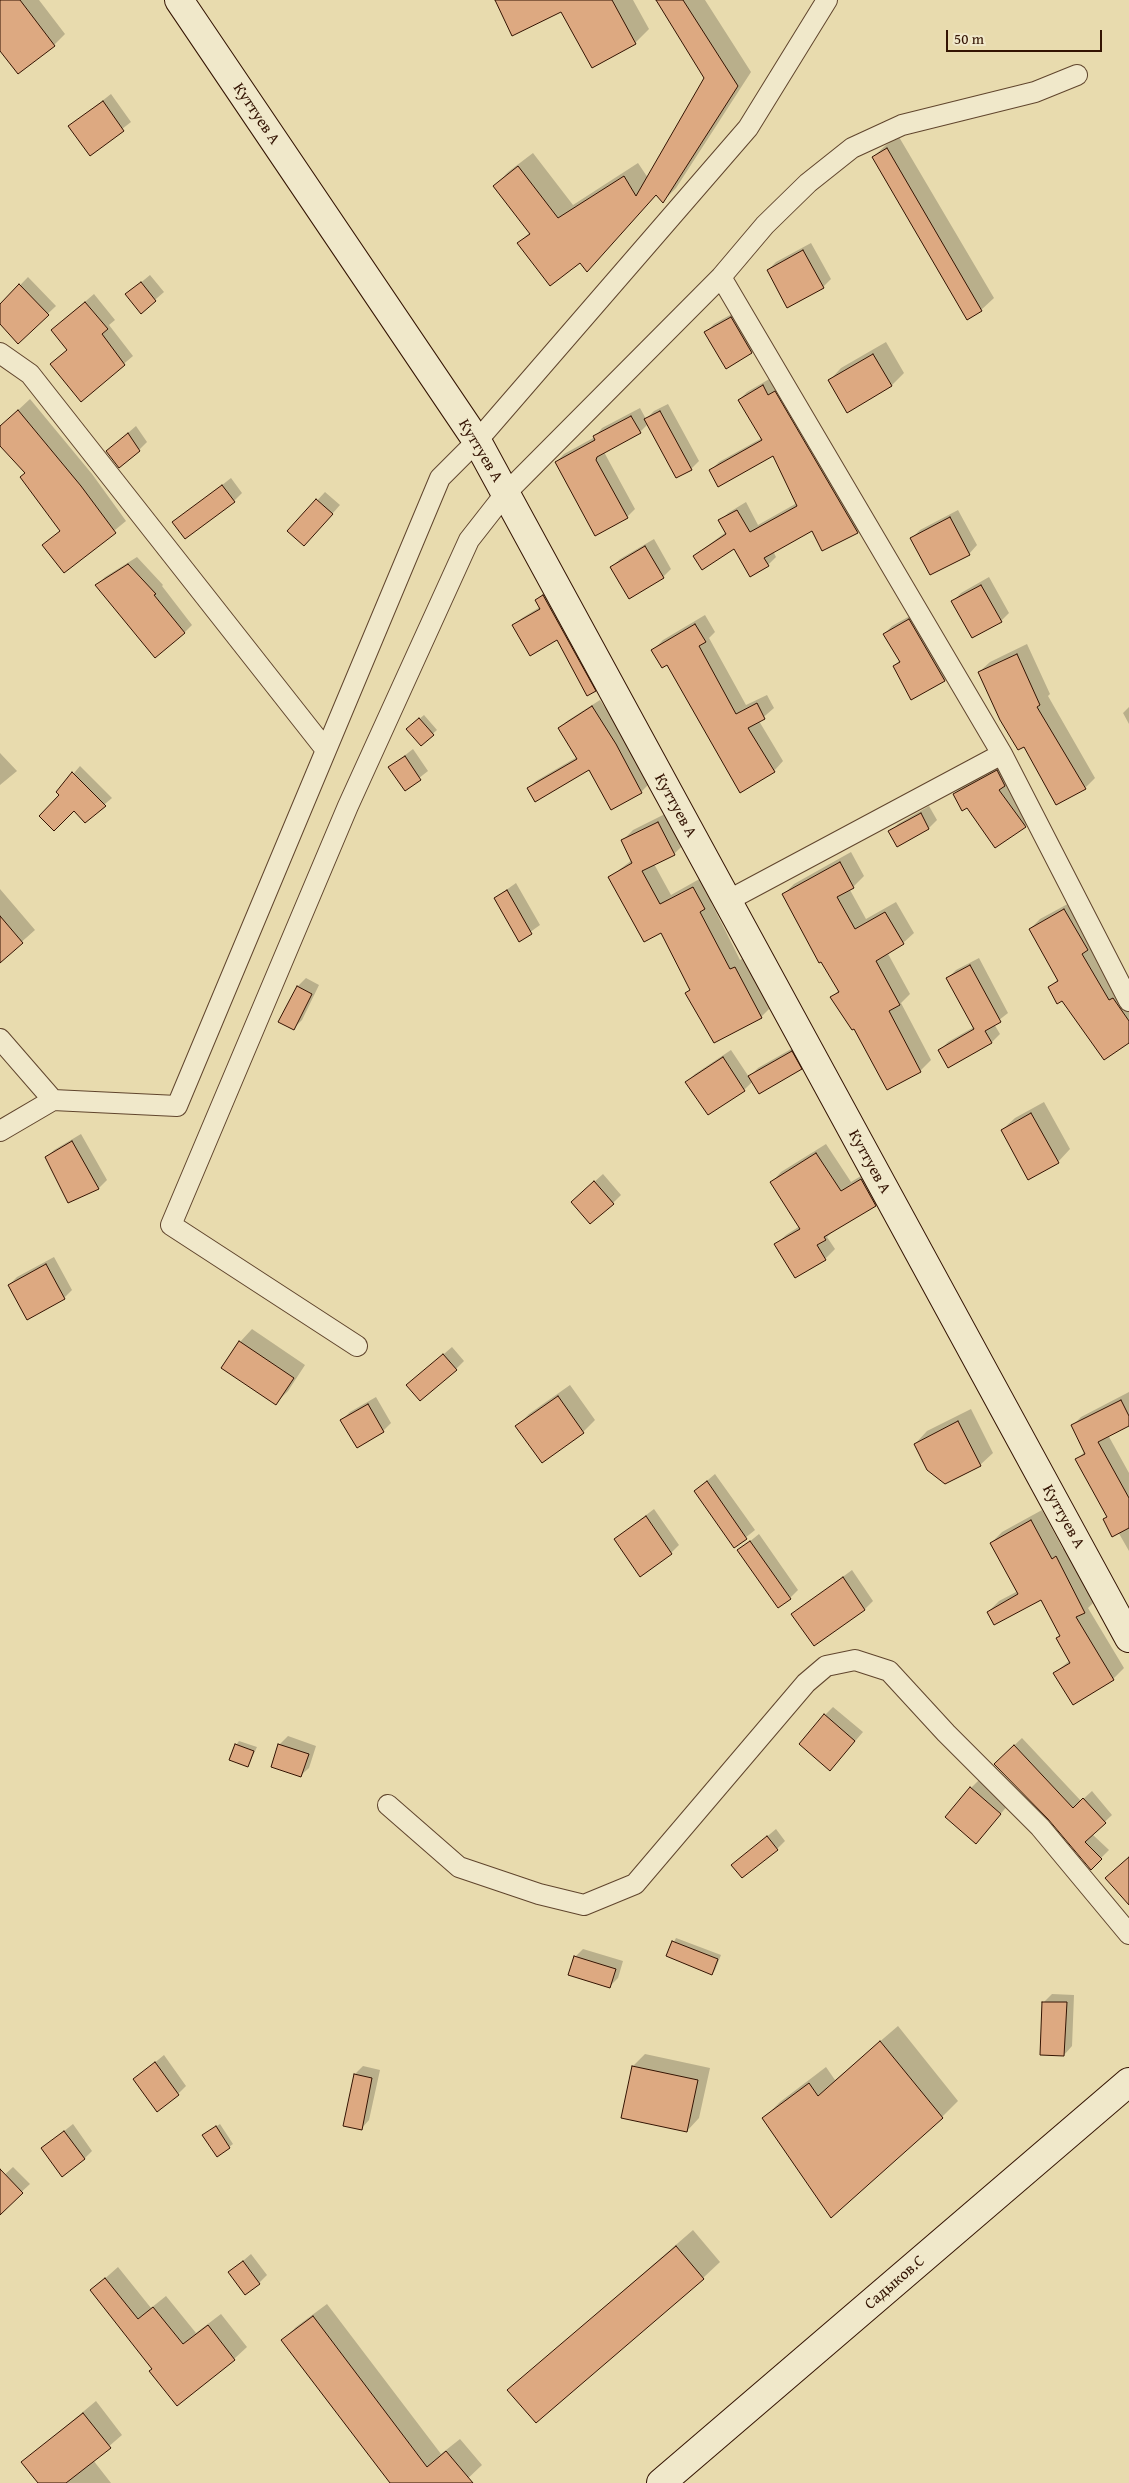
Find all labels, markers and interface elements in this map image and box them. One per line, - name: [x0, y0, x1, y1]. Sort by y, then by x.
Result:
- scale bar: [949, 20, 1105, 52]
- text: 50 m: [954, 28, 984, 49]
- street label: Куттуев А: [228, 80, 284, 148]
- street label: Куттуев А: [454, 416, 506, 486]
- street label: Куттуев А: [650, 771, 700, 841]
- street label: Куттуев А: [844, 1127, 894, 1197]
- street label: Куттуев А: [1038, 1482, 1088, 1552]
- street label: Садыков.С: [861, 2252, 929, 2314]

